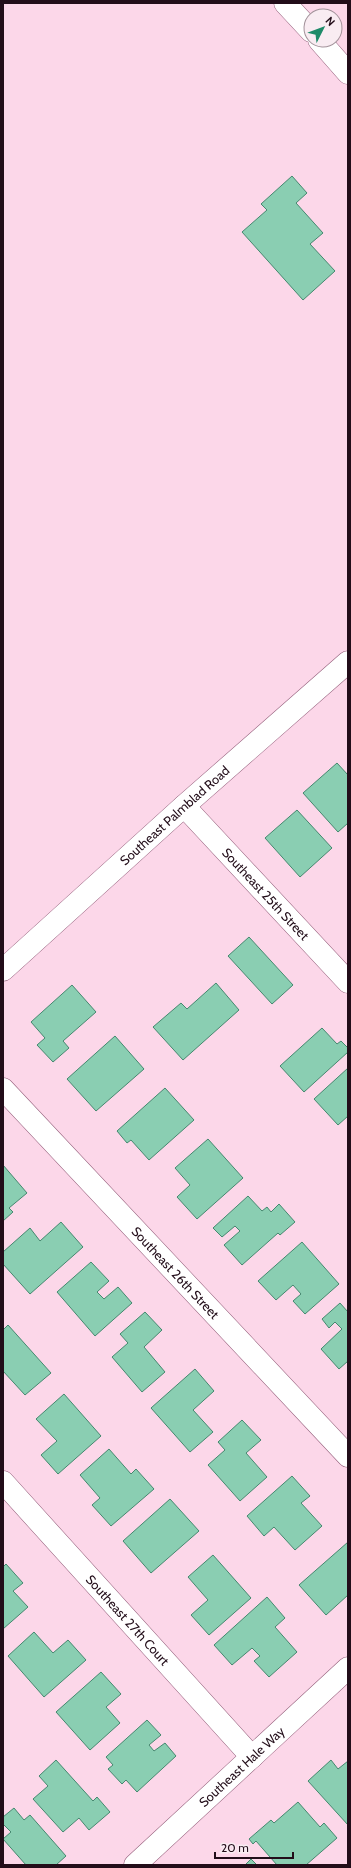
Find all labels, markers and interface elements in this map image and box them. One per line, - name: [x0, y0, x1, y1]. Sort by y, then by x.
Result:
- north arrow: [303, 8, 343, 48]
- text: N: [323, 14, 338, 29]
- street label: Southeast Palmblad Road: [116, 762, 233, 868]
- street label: Southeast 25th Street: [219, 844, 313, 944]
- street label: Southeast 26th Street: [128, 1223, 223, 1322]
- street label: Southeast 27th Court: [83, 1571, 173, 1669]
- street label: Southeast Hale Way: [195, 1723, 288, 1810]
- scale bar: [215, 1834, 293, 1860]
- text: 20 m: [221, 1840, 249, 1855]

